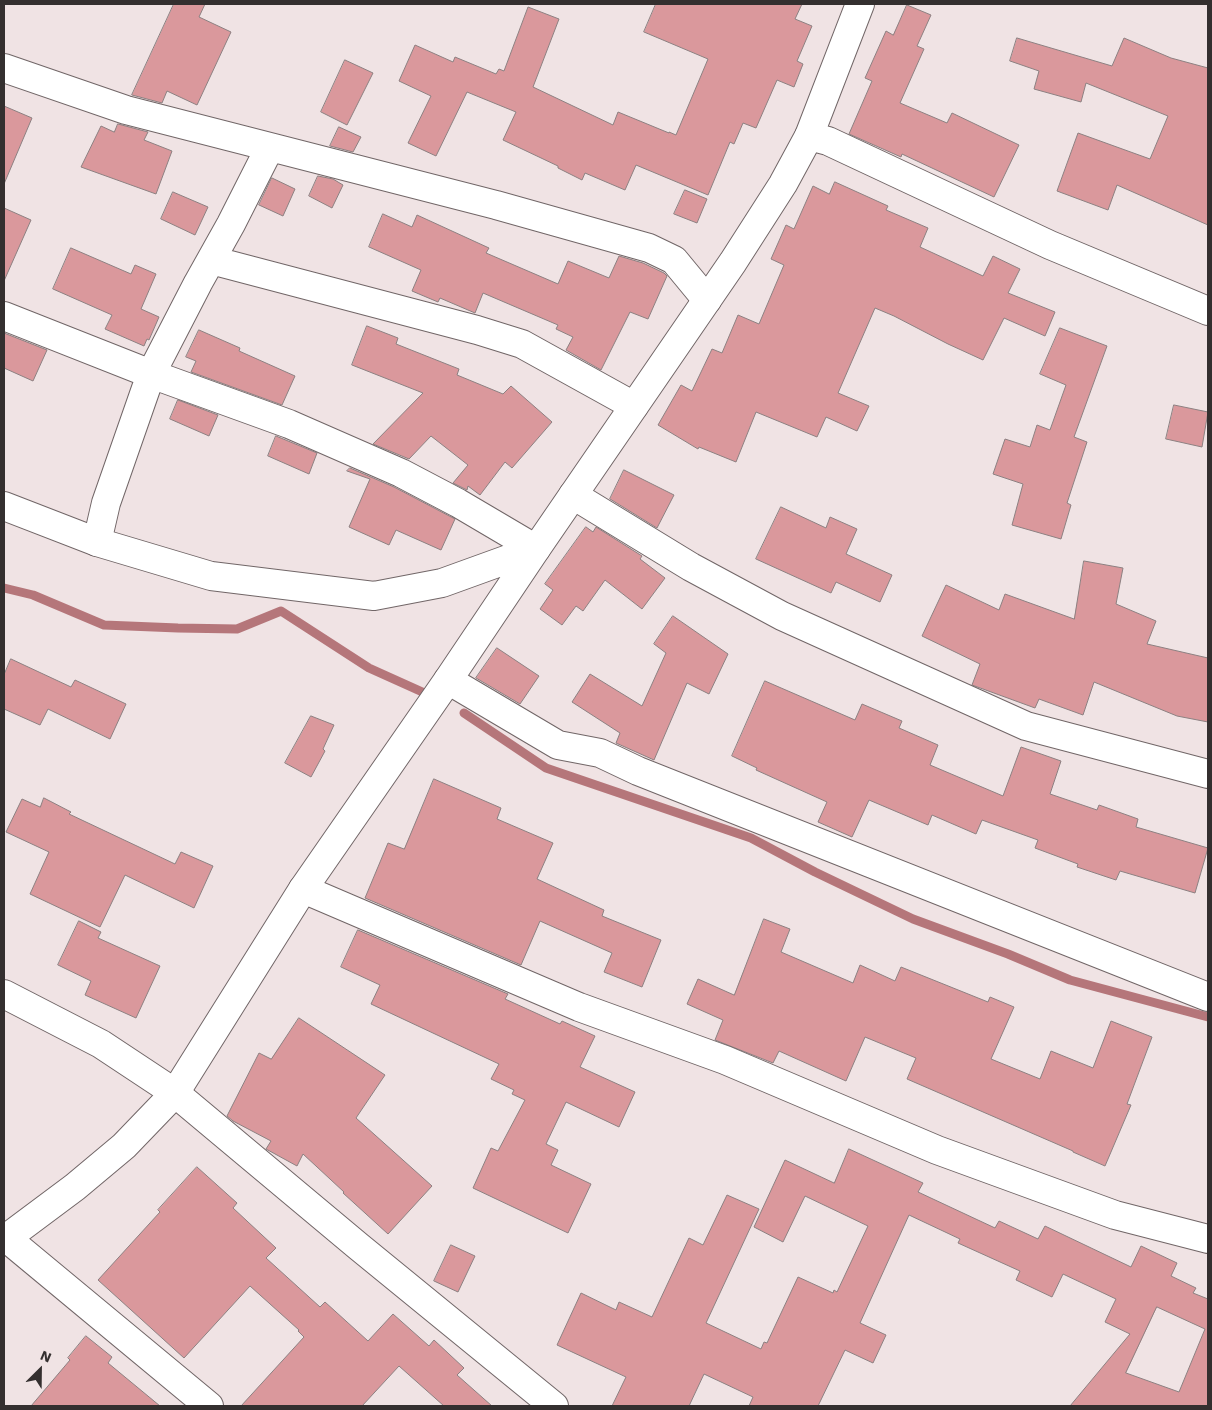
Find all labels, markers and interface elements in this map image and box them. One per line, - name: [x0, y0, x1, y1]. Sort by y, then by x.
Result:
- north arrow: [15, 1345, 65, 1395]
- text: N: [38, 1347, 54, 1366]

